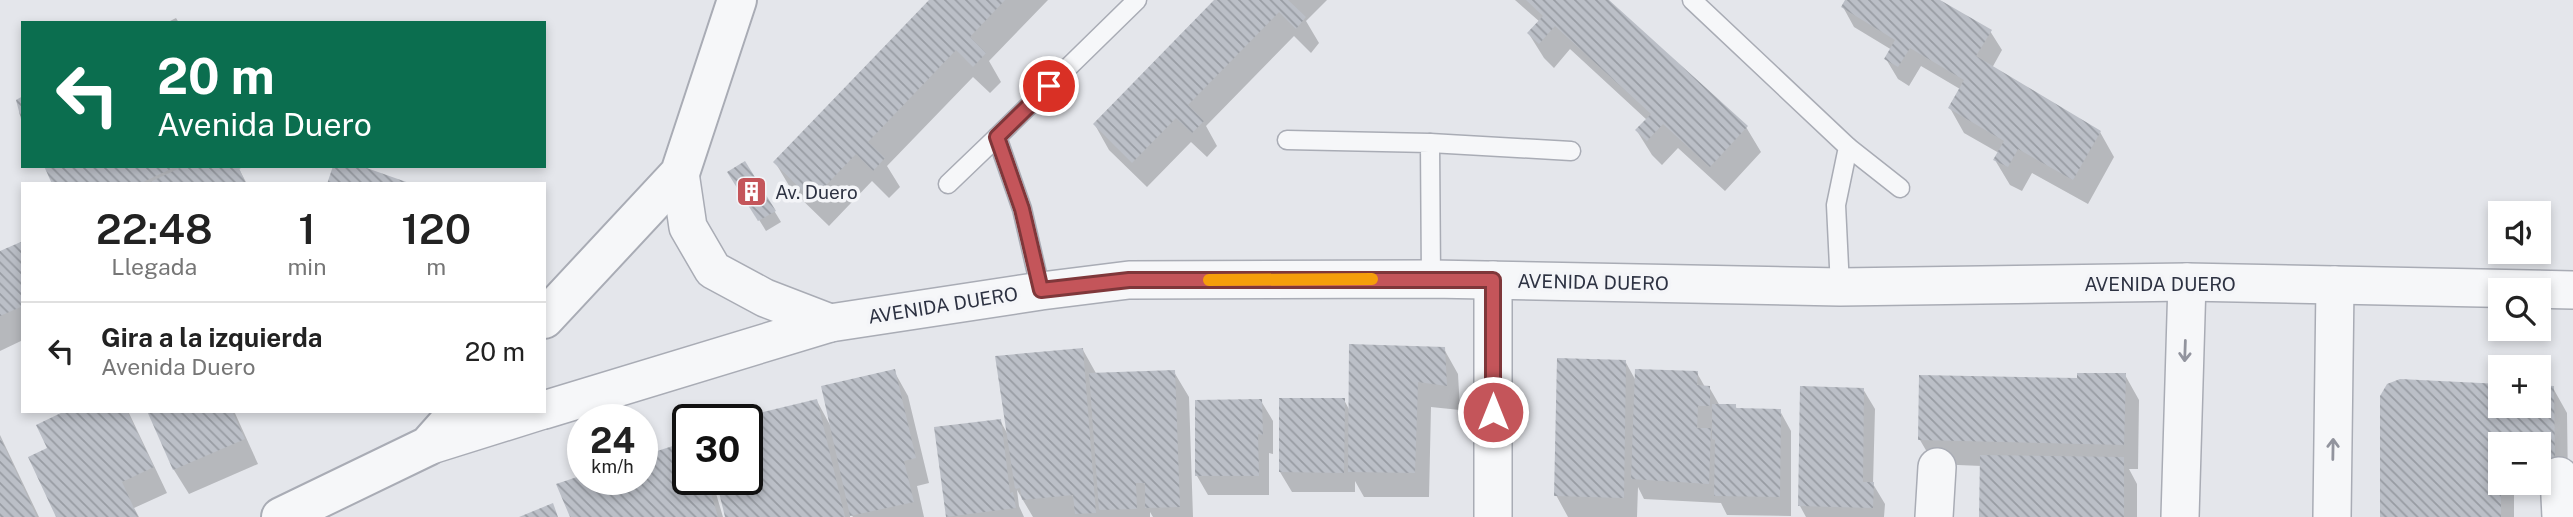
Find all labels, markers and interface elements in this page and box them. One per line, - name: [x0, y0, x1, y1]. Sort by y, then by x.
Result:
- text: 20 m: [157, 47, 275, 105]
- icon: left: [42, 49, 133, 140]
- pin: [1019, 56, 1079, 116]
- icon: arrive: [1030, 67, 1068, 105]
- text: Avenida Duero: [157, 106, 372, 143]
- building icon: Av. Duero: [735, 175, 769, 209]
- place label: Av. Duero: [775, 181, 858, 203]
- map controls: [2488, 201, 2551, 495]
- button: sound: [2488, 201, 2551, 264]
- text: 22:48: [96, 204, 213, 253]
- text: 1: [298, 204, 316, 253]
- text: 120: [401, 204, 471, 253]
- text: Llegada: [111, 253, 197, 280]
- text: min: [287, 253, 326, 280]
- text: m: [426, 253, 446, 280]
- street label: AVENIDA DUERO: [1517, 270, 1669, 294]
- street label: AVENIDA DUERO: [2084, 273, 2236, 295]
- button: search: [2488, 278, 2551, 341]
- street label: AVENIDA DUERO: [866, 282, 1020, 328]
- text: Gira a la izquierda: [101, 322, 323, 353]
- icon: left: [42, 332, 80, 370]
- text: 20 m: [465, 336, 525, 367]
- one-way arrow: [2178, 339, 2191, 362]
- text: Avenida Duero: [101, 353, 255, 380]
- button: +: [2488, 355, 2551, 418]
- position arrow: [1456, 375, 1530, 449]
- speed limit sign: 30: [672, 404, 763, 495]
- text: 24: [590, 420, 635, 461]
- button: −: [2488, 432, 2551, 495]
- one-way arrow: [2326, 438, 2340, 461]
- text: km/h: [591, 456, 634, 477]

